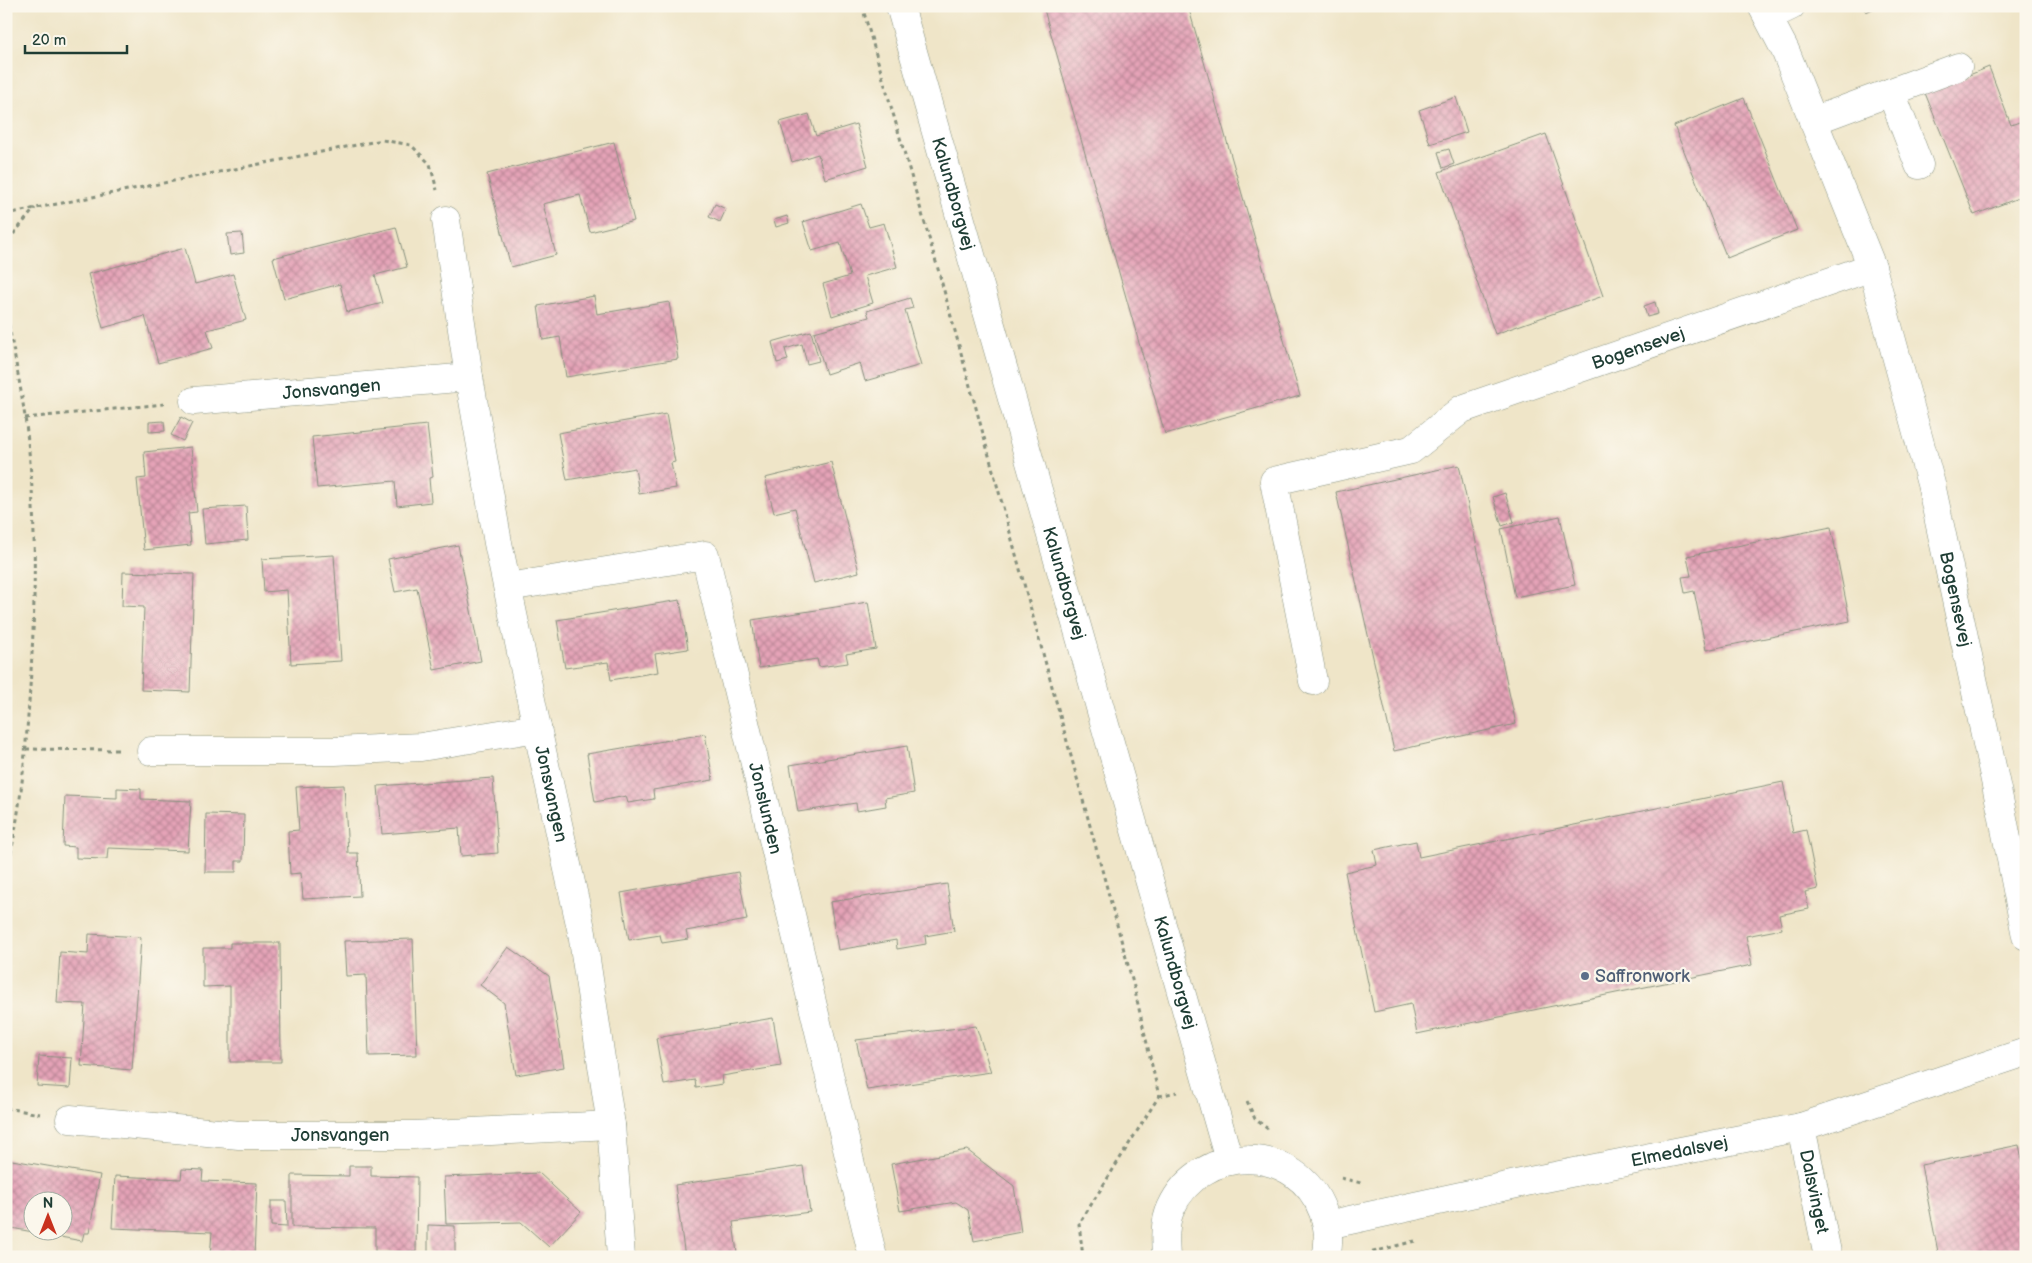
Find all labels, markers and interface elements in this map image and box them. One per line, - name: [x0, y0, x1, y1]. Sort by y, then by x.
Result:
- scale bar: [25, 22, 128, 54]
- text: 20 m: [32, 31, 66, 50]
- street label: Kalundborgvej: [927, 135, 980, 252]
- street label: Bogensevej: [1589, 322, 1687, 374]
- street label: Jonsvangen: [282, 374, 381, 404]
- street label: Kalundborgvej: [1038, 524, 1091, 642]
- street label: Bogensevej: [1935, 550, 1976, 649]
- street label: Jonsvangen: [531, 743, 572, 844]
- street label: Jonslunden: [744, 760, 787, 856]
- street label: Kalundborgvej: [1149, 914, 1202, 1031]
- place label: Saffronwork: [1595, 966, 1690, 987]
- marker: Saffronwork: [1579, 970, 1591, 982]
- street label: Jonsvangen: [291, 1125, 389, 1146]
- street label: Elmedalsvej: [1629, 1131, 1730, 1171]
- street label: Dalsvinget: [1795, 1148, 1834, 1236]
- north arrow: [22, 1190, 72, 1240]
- text: N: [43, 1195, 53, 1212]

